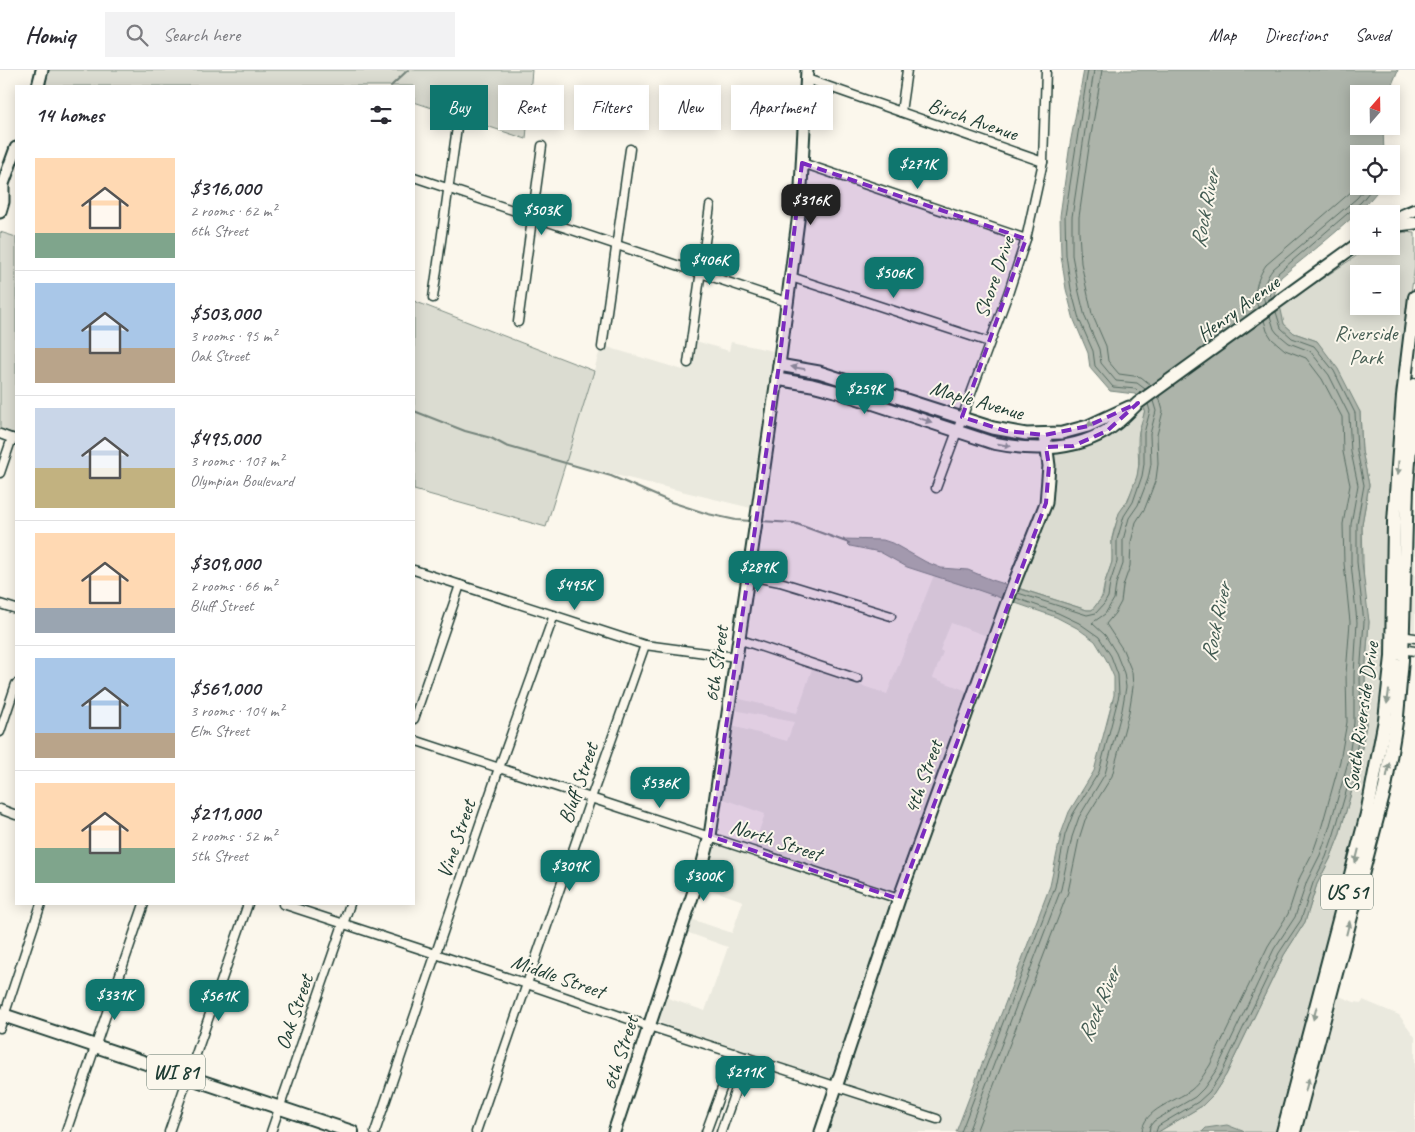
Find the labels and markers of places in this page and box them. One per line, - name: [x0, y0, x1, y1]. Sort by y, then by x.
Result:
- pin: $271K: [883, 148, 953, 190]
- pin: $316K: [776, 184, 846, 226]
- pin: $503K: [507, 194, 577, 236]
- pin: $406K: [675, 244, 745, 286]
- pin: $506K: [859, 256, 929, 299]
- pin: $259K: [830, 372, 900, 415]
- pin: $289K: [723, 550, 793, 593]
- pin: $495K: [540, 568, 610, 611]
- pin: $536K: [625, 766, 695, 809]
- pin: $309K: [535, 850, 605, 892]
- pin: $300K: [669, 860, 739, 902]
- pin: $331K: [80, 978, 150, 1021]
- pin: $561K: [184, 980, 254, 1022]
- pin: $211K: [710, 1056, 780, 1098]

